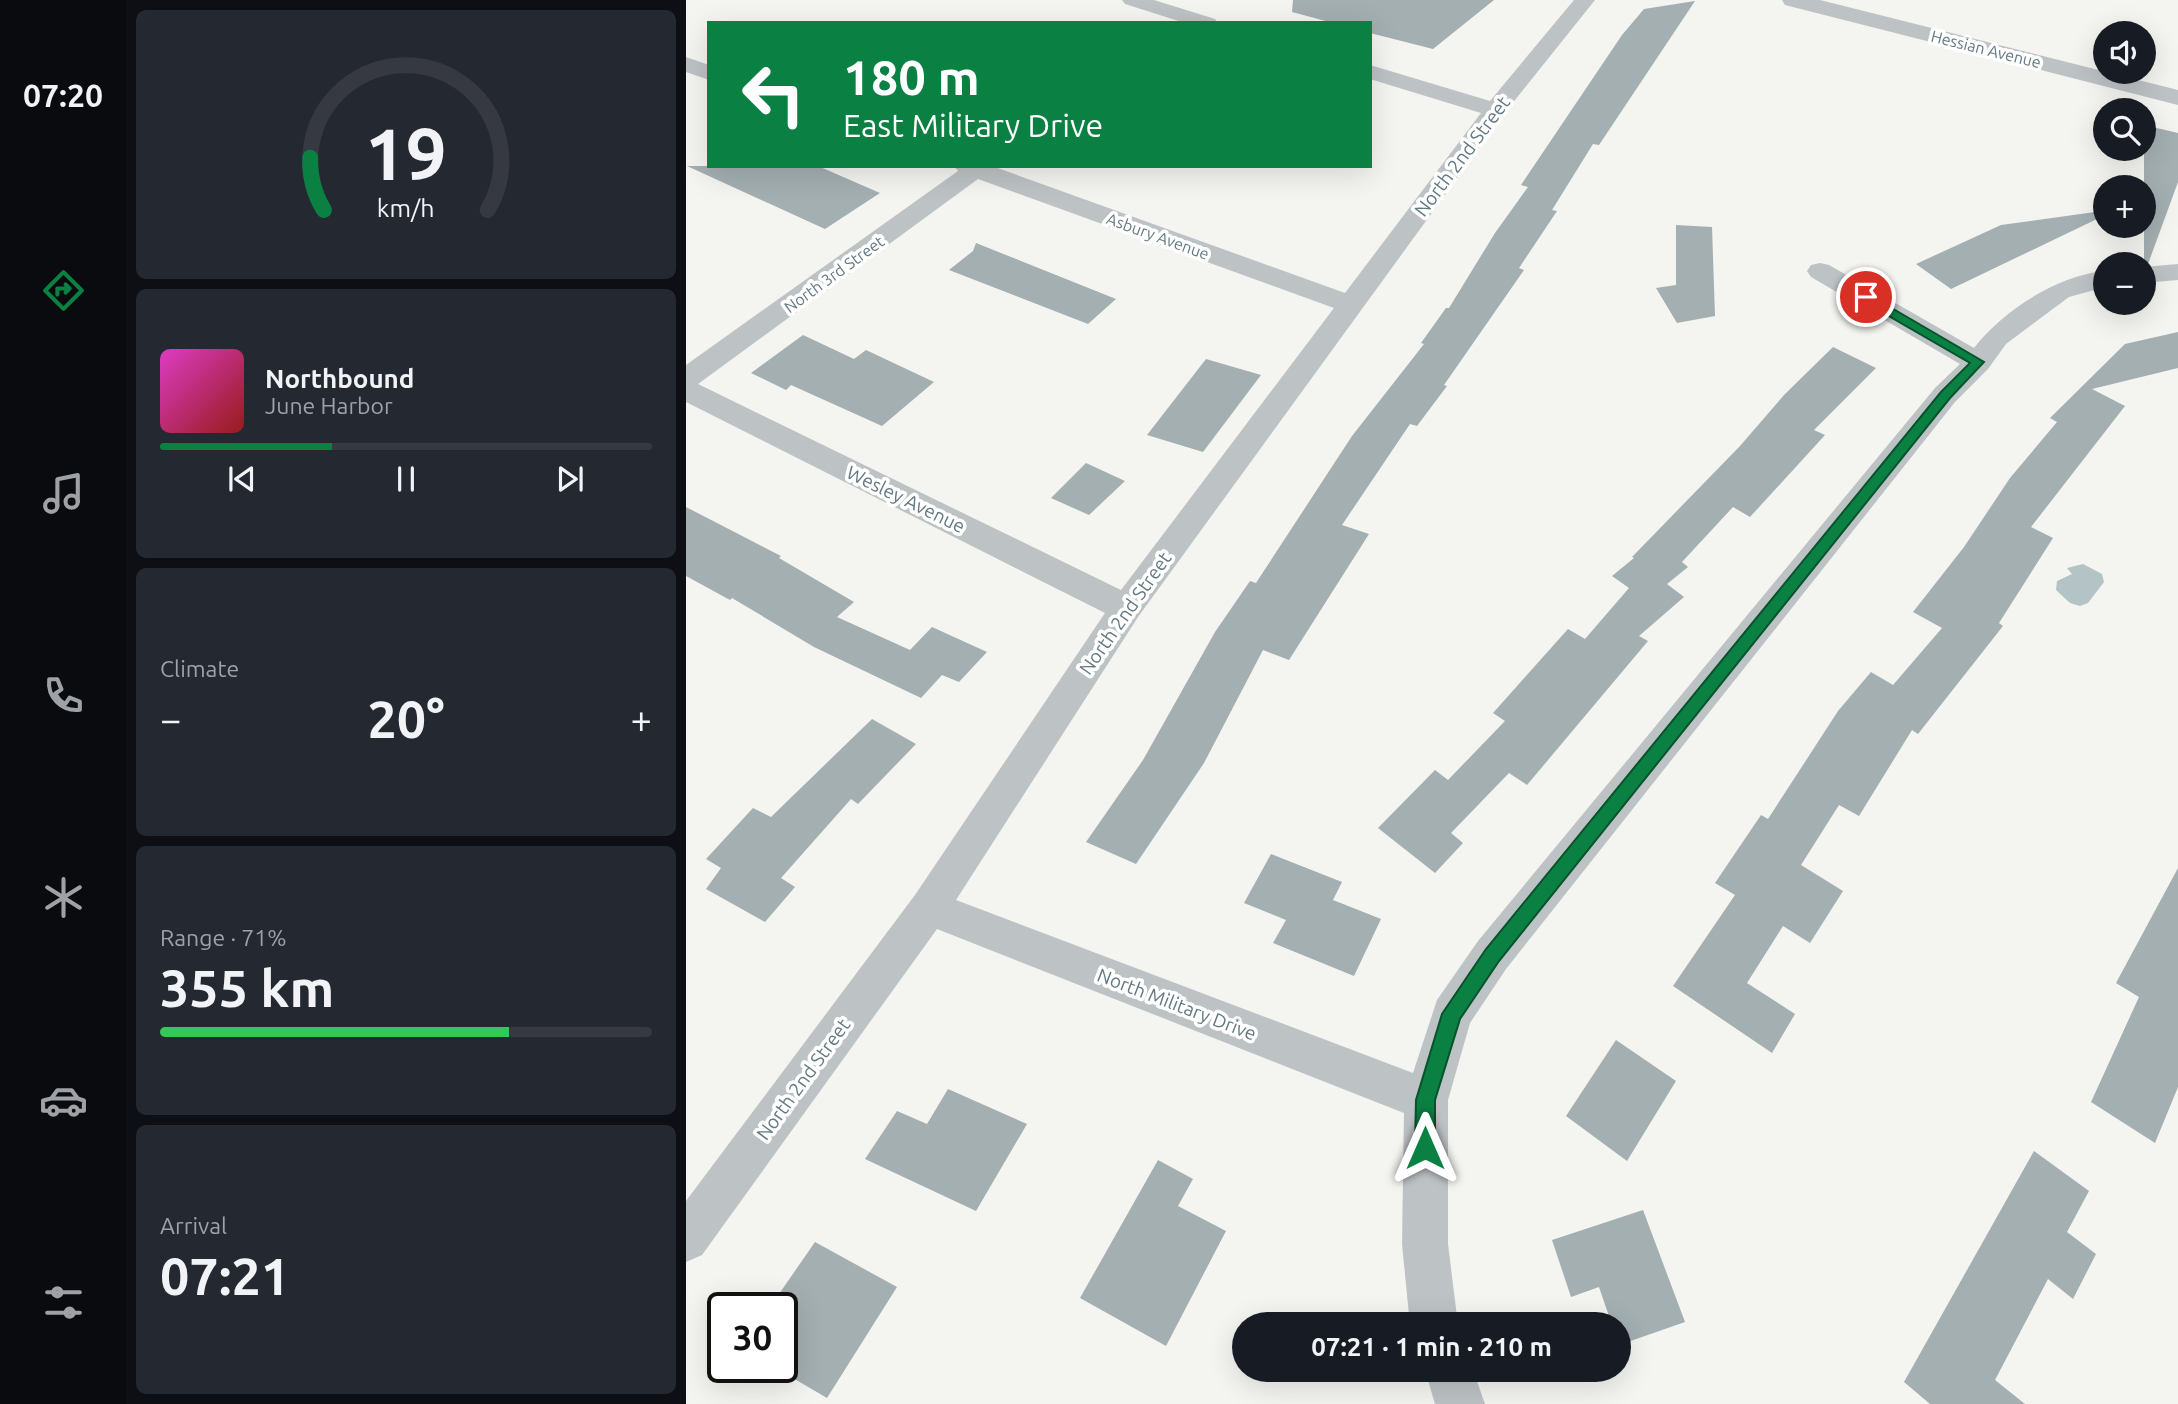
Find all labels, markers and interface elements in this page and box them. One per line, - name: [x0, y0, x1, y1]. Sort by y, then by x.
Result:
- map controls: [2093, 21, 2156, 315]
- button: sound: [2093, 21, 2156, 84]
- street label: Hessian Avenue: [1929, 27, 2043, 71]
- icon: left: [728, 49, 819, 140]
- text: 180 m: [843, 49, 980, 104]
- text: 07:20: [23, 77, 103, 113]
- street label: North 2nd Street: [1410, 91, 1515, 220]
- button: search: [2093, 98, 2156, 161]
- text: East Military Drive: [843, 107, 1103, 143]
- text: 19: [365, 113, 447, 195]
- button: +: [2093, 175, 2156, 238]
- text: km/h: [377, 194, 435, 222]
- street label: Asbury Avenue: [1104, 209, 1212, 263]
- street label: North 3rd Street: [781, 231, 888, 316]
- button: −: [2093, 252, 2156, 315]
- icon: directions: [39, 266, 88, 315]
- pin: [1836, 267, 1896, 327]
- icon: arrive: [1847, 278, 1885, 316]
- text: Northbound: [265, 364, 414, 393]
- text: June Harbor: [265, 393, 393, 418]
- icon: previous: [223, 460, 261, 498]
- icon: pause: [387, 460, 425, 498]
- icon: next: [551, 460, 589, 498]
- street label: Wesley Avenue: [843, 461, 969, 537]
- icon: music: [39, 469, 88, 518]
- street label: North 2nd Street: [1075, 547, 1176, 679]
- text: Climate: [160, 656, 239, 681]
- icon: phone: [39, 671, 88, 720]
- text: 20°: [367, 690, 445, 748]
- text: −: [160, 698, 181, 740]
- text: +: [631, 698, 652, 740]
- icon: climate: [39, 873, 88, 922]
- text: Range · 71%: [160, 925, 287, 950]
- text: 355 km: [160, 959, 334, 1017]
- street label: North Military Drive: [1094, 964, 1260, 1044]
- street label: North 2nd Street: [752, 1014, 855, 1144]
- icon: car: [39, 1076, 88, 1125]
- position arrow: [1388, 1111, 1462, 1185]
- text: Arrival: [160, 1213, 227, 1238]
- text: 07:21: [160, 1247, 290, 1305]
- icon: filters: [39, 1278, 88, 1327]
- speed limit sign: 30: [707, 1292, 798, 1383]
- text: 07:21 · 1 min · 210 m: [1311, 1332, 1552, 1361]

